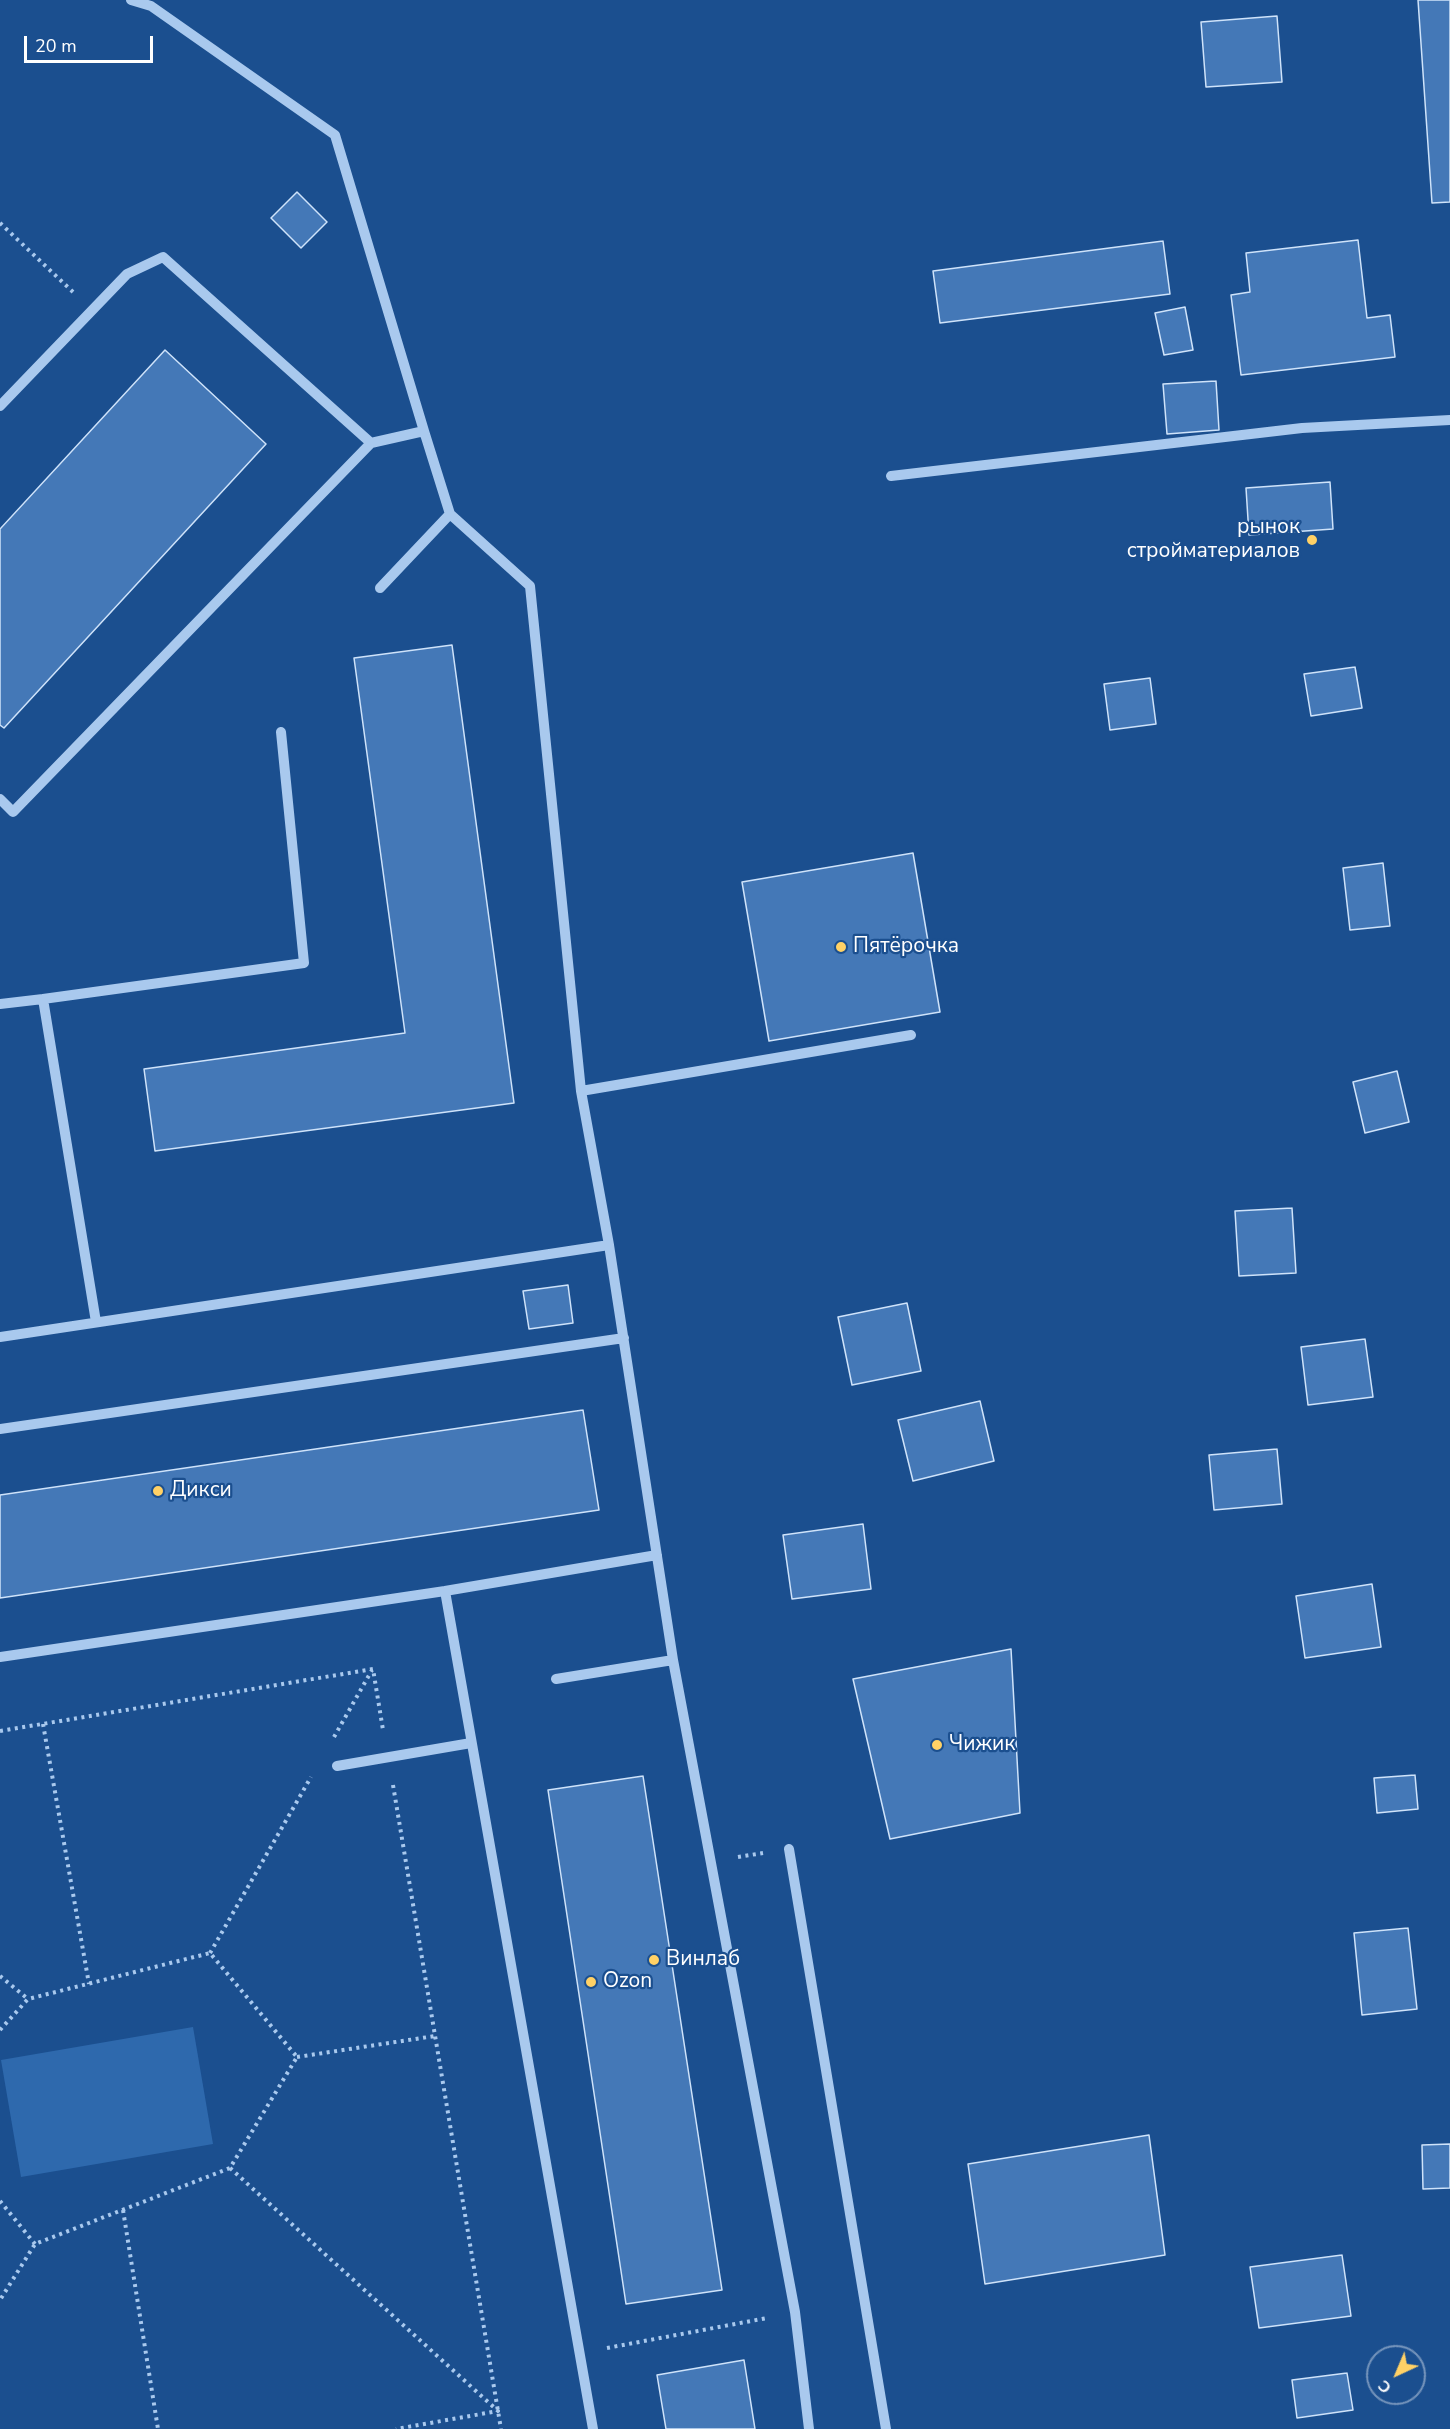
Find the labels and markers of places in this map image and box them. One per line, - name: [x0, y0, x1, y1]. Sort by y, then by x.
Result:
- place label: рынок стройматериалов: [1127, 515, 1300, 565]
- marker: рынок стройматериалов: [1305, 533, 1319, 547]
- place label: Пятёрочка: [853, 934, 959, 960]
- marker: Пятёрочка: [834, 940, 848, 954]
- place label: Дикси: [170, 1478, 232, 1504]
- marker: Дикси: [151, 1484, 165, 1498]
- place label: Чижик: [949, 1732, 1015, 1758]
- marker: Чижик: [930, 1738, 944, 1752]
- place label: Винлаб: [666, 1947, 740, 1973]
- marker: Винлаб: [647, 1953, 661, 1967]
- place label: Ozon: [603, 1969, 652, 1995]
- marker: Ozon: [584, 1975, 598, 1989]

